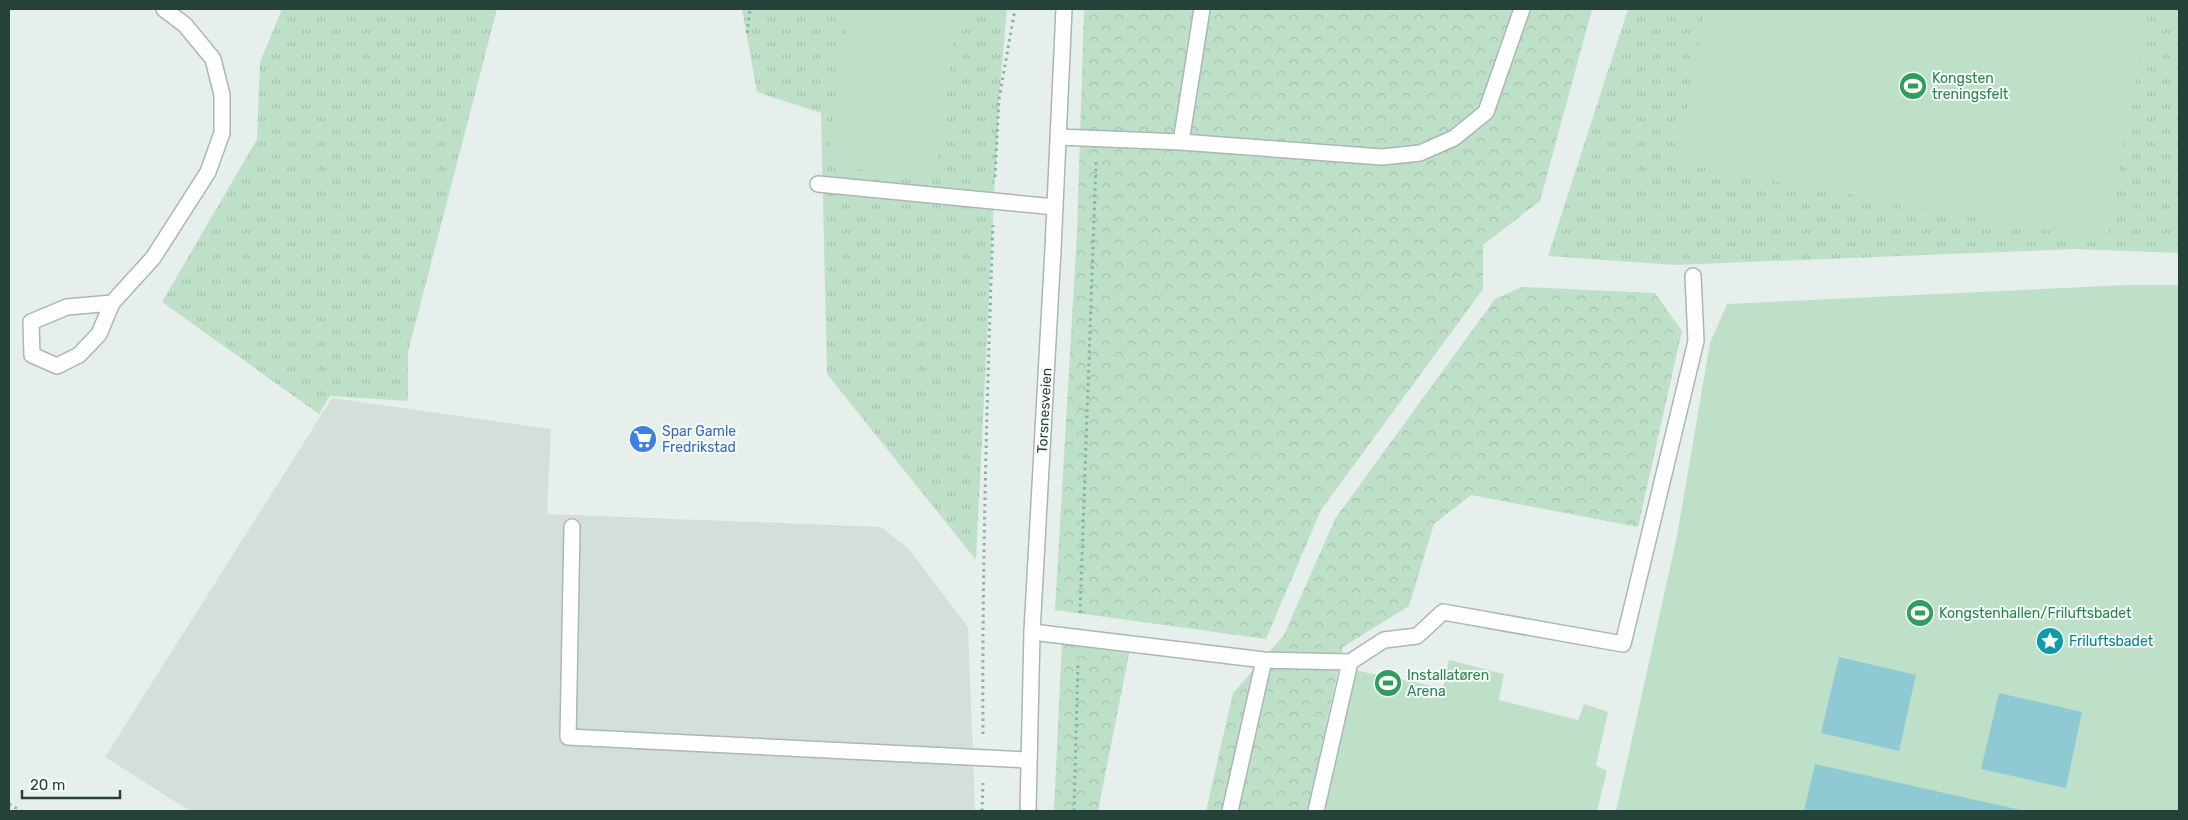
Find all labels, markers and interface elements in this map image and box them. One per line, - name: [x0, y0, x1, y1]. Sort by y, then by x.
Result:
- place label: Kongsten treningsfelt: [1932, 70, 2009, 103]
- sports icon: Kongsten treningsfelt: [1898, 71, 1928, 101]
- street label: Torsnesveien: [1034, 367, 1055, 454]
- place label: Spar Gamle Fredrikstad: [662, 423, 736, 456]
- supermarket icon: Spar Gamle Fredrikstad: [628, 424, 658, 454]
- sports icon: Kongstenhallen/Friluftsbadet: [1905, 598, 1935, 628]
- place label: Kongstenhallen/Friluftsbadet: [1939, 605, 2132, 622]
- place icon: Friluftsbadet: [2035, 626, 2065, 656]
- place label: Friluftsbadet: [2069, 633, 2154, 650]
- place label: Installatøren Arena: [1407, 667, 1489, 700]
- sports icon: Installatøren Arena: [1373, 668, 1403, 698]
- scale bar: [22, 768, 120, 800]
- text: 20 m: [30, 776, 65, 794]

